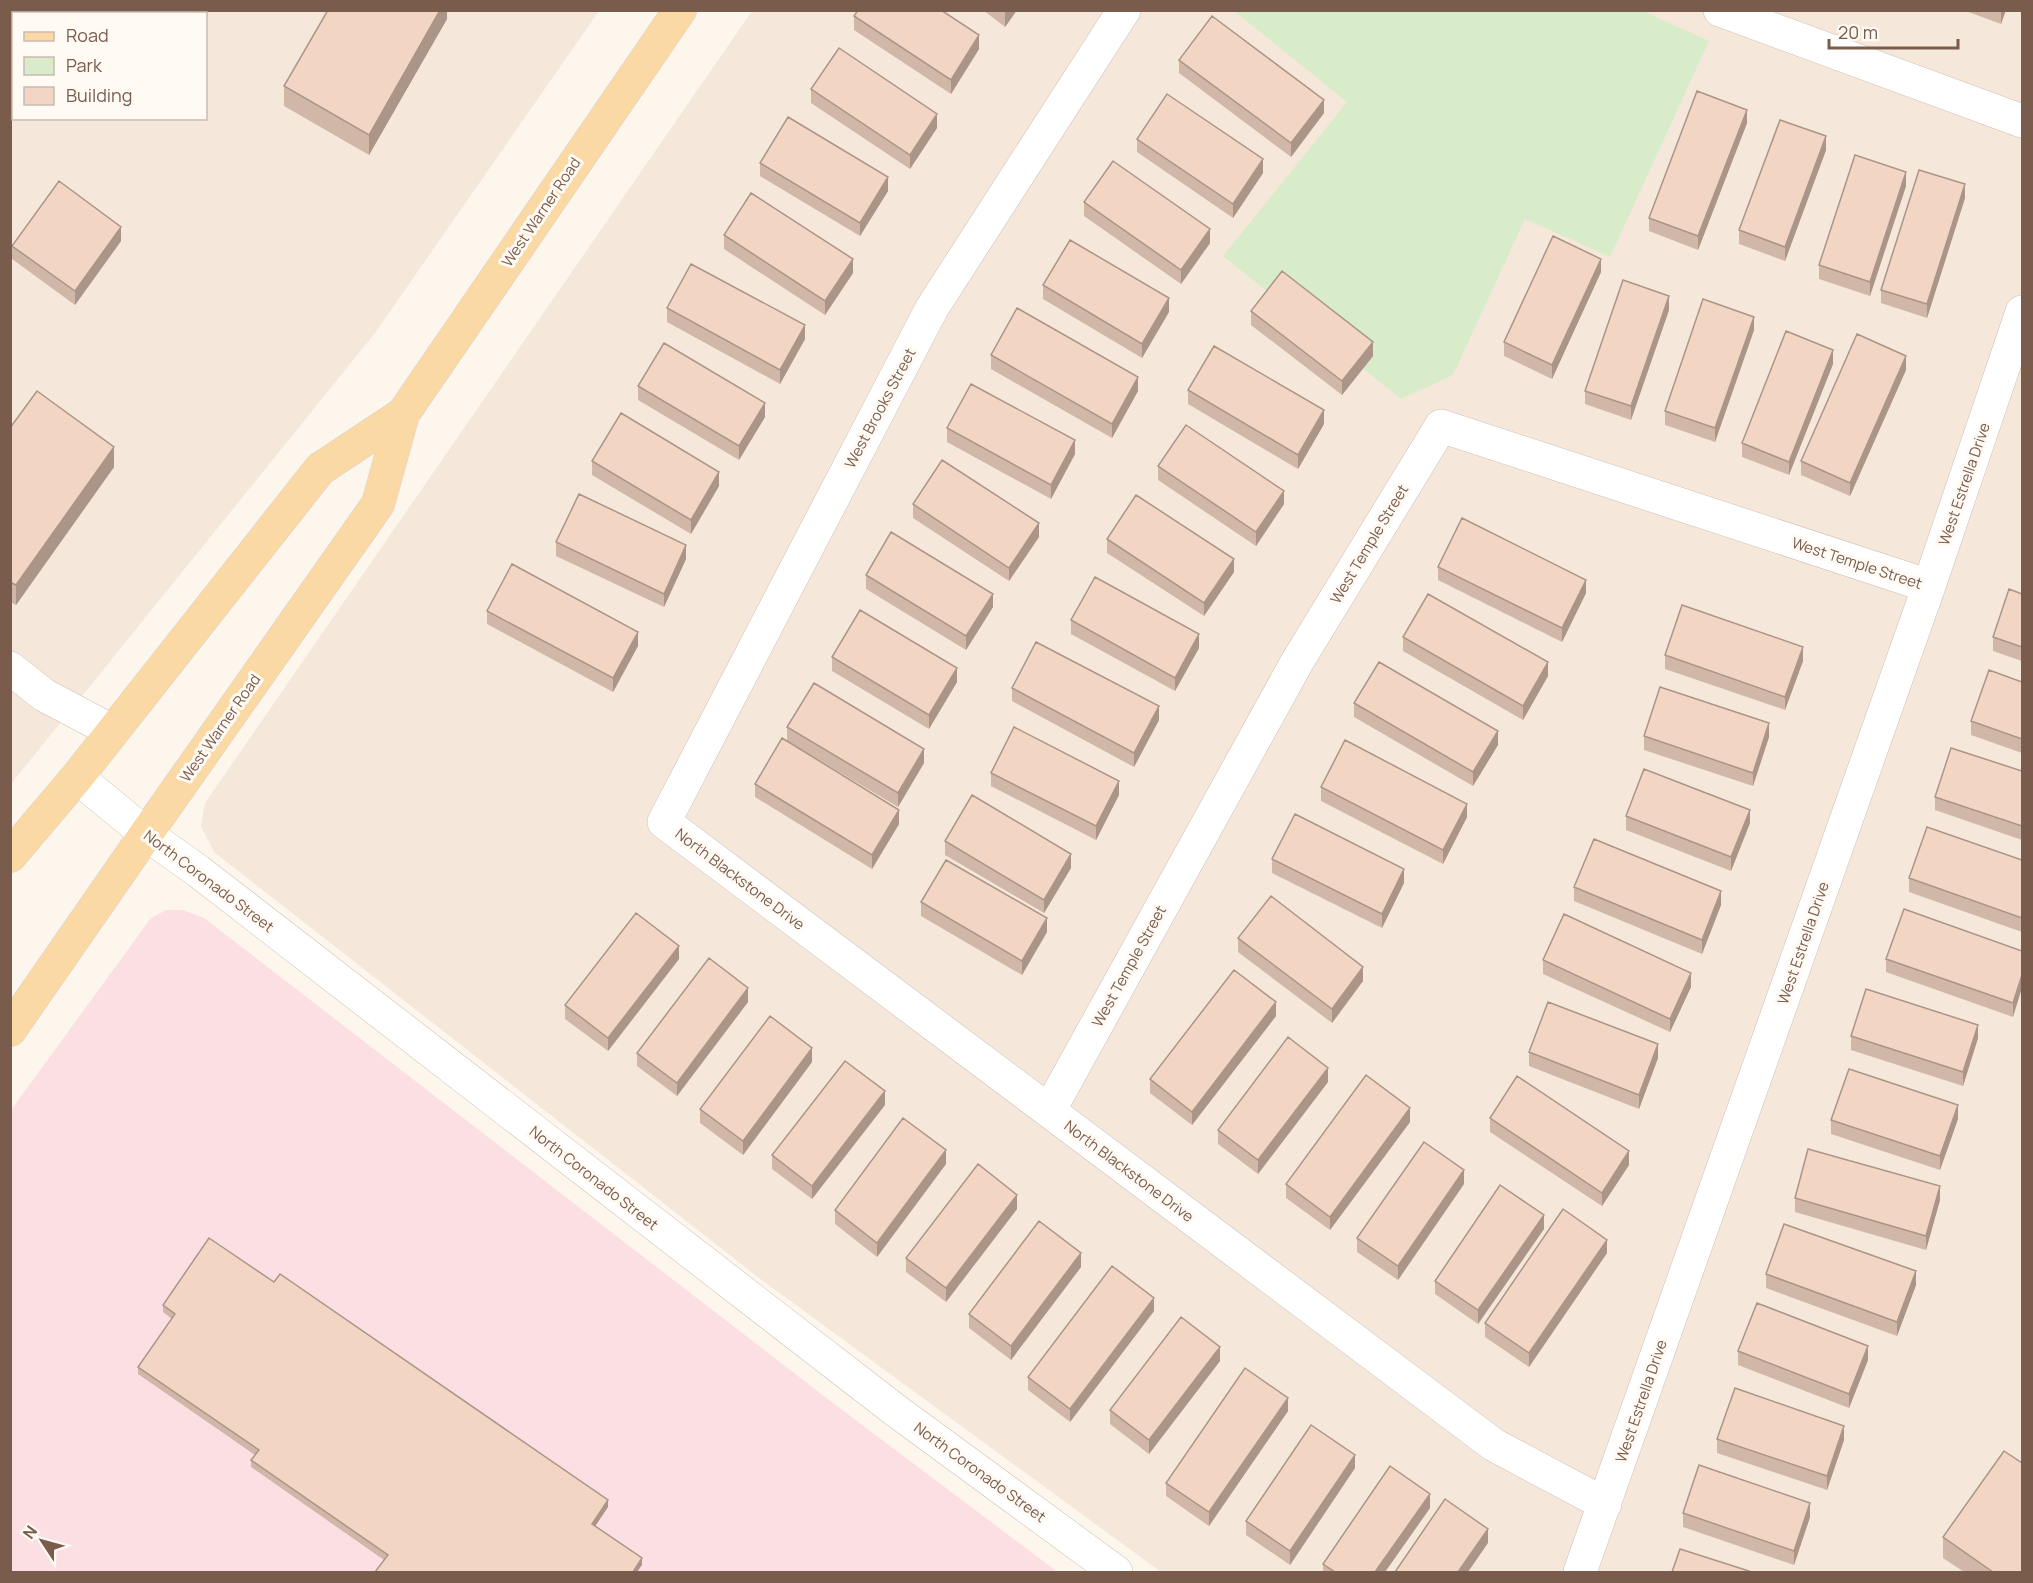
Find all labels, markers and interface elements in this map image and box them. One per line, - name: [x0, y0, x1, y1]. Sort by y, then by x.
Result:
- legend: [12, 12, 207, 120]
- scale bar: [1829, 12, 1958, 50]
- text: 20 m: [1838, 20, 1878, 44]
- text: Road: [66, 23, 109, 47]
- text: Park: [66, 53, 103, 77]
- text: Building: [66, 83, 132, 107]
- street label: West Warner Road: [497, 153, 585, 271]
- street label: West Brooks Street: [839, 344, 921, 472]
- street label: West Estrella Drive: [1933, 420, 1995, 548]
- street label: West Temple Street: [1325, 480, 1413, 608]
- street label: West Temple Street: [1789, 532, 1925, 594]
- street label: West Warner Road: [175, 670, 265, 786]
- street label: North Blackstone Drive: [671, 823, 809, 935]
- street label: North Coronado Street: [139, 825, 279, 937]
- street label: West Estrella Drive: [1772, 879, 1834, 1007]
- street label: West Temple Street: [1087, 901, 1171, 1031]
- street label: North Blackstone Drive: [1060, 1115, 1198, 1227]
- street label: North Coronado Street: [525, 1121, 663, 1235]
- street label: West Estrella Drive: [1610, 1337, 1672, 1465]
- street label: North Coronado Street: [910, 1417, 1050, 1527]
- north arrow: [12, 1511, 72, 1571]
- text: N: [18, 1521, 42, 1543]

